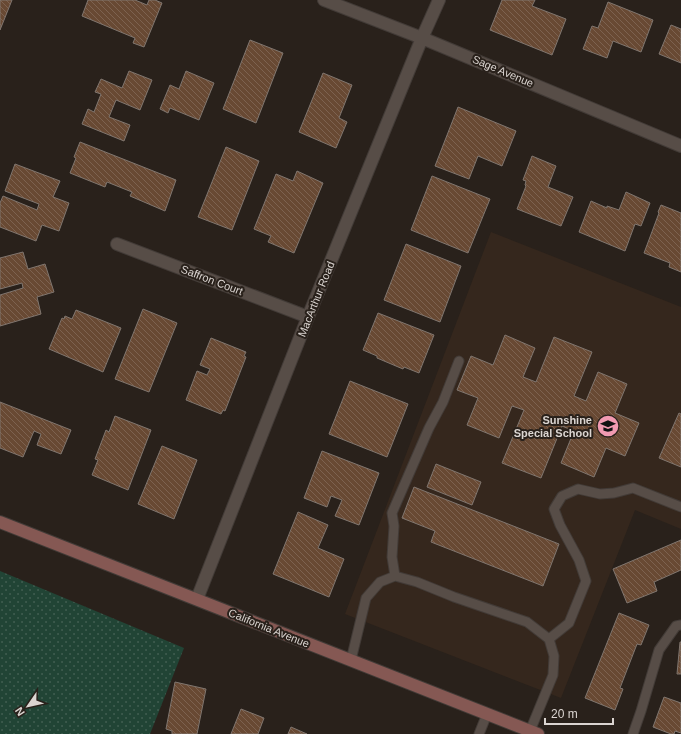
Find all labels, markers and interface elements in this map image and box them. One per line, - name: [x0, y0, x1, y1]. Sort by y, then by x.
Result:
- street label: Sage Avenue: [471, 53, 535, 89]
- street label: MacArthur Road: [295, 260, 337, 338]
- street label: Saffron Court: [179, 263, 245, 297]
- school or university icon: Sunshine Special School: [595, 413, 621, 439]
- place label: Sunshine Special School: [514, 414, 592, 439]
- street label: California Avenue: [227, 606, 311, 650]
- north arrow: [8, 686, 48, 726]
- scale bar: [545, 700, 613, 726]
- text: N: [12, 705, 27, 718]
- text: 20 m: [551, 707, 578, 721]

